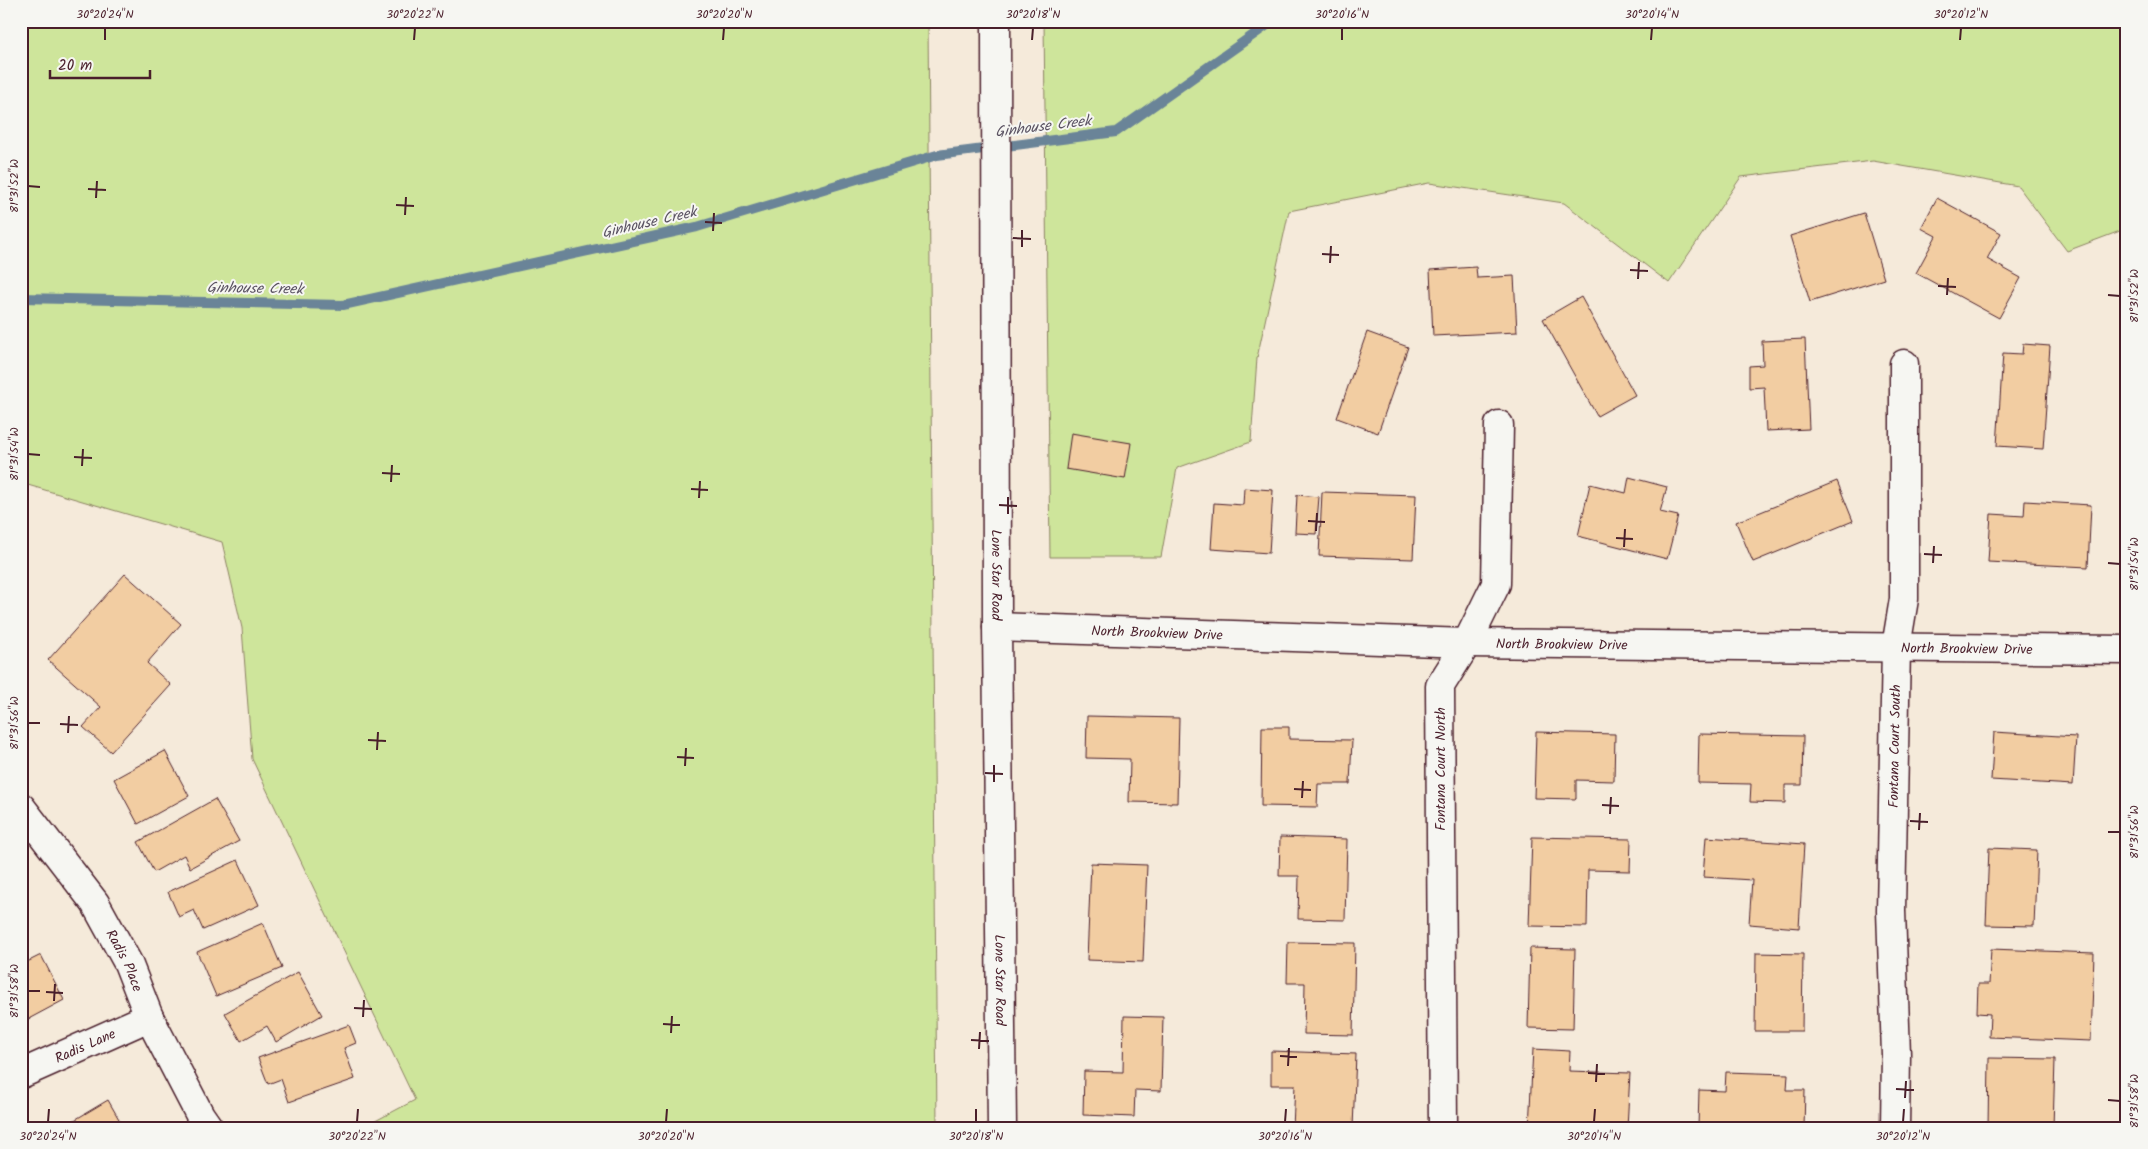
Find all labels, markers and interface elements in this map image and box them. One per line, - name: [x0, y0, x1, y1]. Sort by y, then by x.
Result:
- text: 30°20'24"N: [76, 5, 134, 24]
- text: 30°20'22"N: [386, 5, 444, 24]
- text: 30°20'20"N: [696, 5, 752, 24]
- text: 30°20'18"N: [1006, 5, 1060, 24]
- text: 30°20'16"N: [1315, 5, 1369, 24]
- text: 30°20'14"N: [1625, 5, 1679, 24]
- text: 30°20'12"N: [1934, 5, 1988, 24]
- scale bar: [50, 48, 150, 80]
- text: 20 m: [58, 54, 92, 78]
- water label: Ginhouse Creek: [994, 109, 1094, 145]
- text: 81°31'52"W: [5, 159, 24, 213]
- water label: Ginhouse Creek: [600, 200, 701, 246]
- text: 81°31'52"W: [2125, 269, 2144, 323]
- water label: Ginhouse Creek: [207, 276, 305, 302]
- text: 81°31'54"W: [5, 427, 24, 481]
- street label: Lone Star Road: [985, 529, 1007, 622]
- text: 81°31'54"W: [2125, 537, 2144, 591]
- street label: North Brookview Drive: [1091, 620, 1224, 647]
- street label: North Brookview Drive: [1496, 633, 1628, 657]
- street label: North Brookview Drive: [1901, 638, 2033, 661]
- street label: Fontana Court South: [1883, 684, 1907, 808]
- text: 81°31'56"W: [5, 696, 24, 750]
- street label: Fontana Court North: [1430, 707, 1452, 831]
- text: 81°31'56"W: [2125, 805, 2144, 859]
- street label: Radis Place: [100, 926, 148, 996]
- street label: Lone Star Road: [988, 934, 1011, 1027]
- text: 81°31'58"W: [5, 964, 24, 1018]
- street label: Radis Lane: [51, 1023, 120, 1070]
- text: 81°31'58"W: [2125, 1074, 2144, 1128]
- text: 30°20'24"N: [19, 1127, 77, 1146]
- text: 30°20'22"N: [328, 1127, 386, 1146]
- text: 30°20'20"N: [638, 1127, 694, 1146]
- text: 30°20'18"N: [949, 1127, 1003, 1146]
- text: 30°20'16"N: [1258, 1127, 1312, 1146]
- text: 30°20'14"N: [1567, 1127, 1621, 1146]
- text: 30°20'12"N: [1876, 1127, 1930, 1146]

